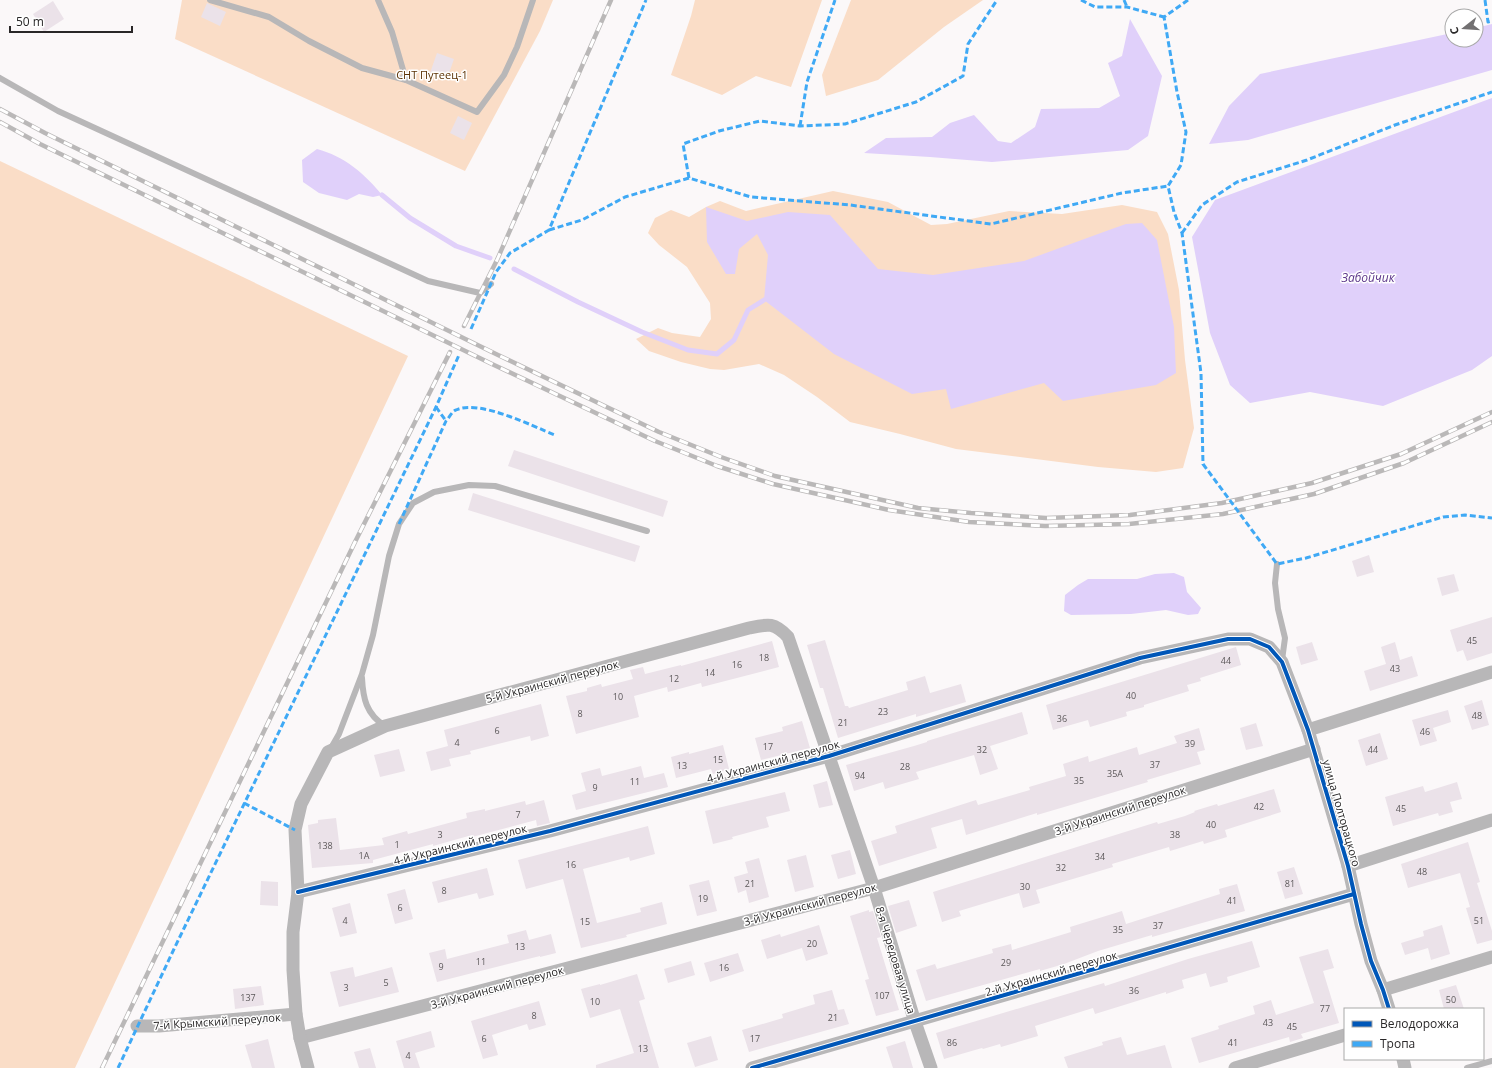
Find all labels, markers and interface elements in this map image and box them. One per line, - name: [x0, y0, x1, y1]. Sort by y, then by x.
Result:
- scale bar: [10, 8, 132, 34]
- north arrow: [1444, 8, 1484, 48]
- text: 50 m: [16, 13, 44, 30]
- text: С: [1446, 26, 1462, 37]
- park label: СНТ Путеец-1: [396, 67, 468, 82]
- water label: Забойчик: [1341, 269, 1396, 286]
- house number: 45: [1467, 634, 1477, 647]
- house number: 18: [759, 651, 769, 664]
- house number: 44: [1221, 654, 1231, 667]
- street label: 5-й Украинский переулок: [484, 656, 620, 706]
- house number: 16: [732, 658, 742, 671]
- house number: 43: [1390, 662, 1400, 675]
- house number: 14: [705, 666, 715, 679]
- house number: 12: [669, 672, 679, 685]
- house number: 40: [1126, 689, 1136, 702]
- house number: 10: [613, 690, 623, 703]
- house number: 23: [878, 705, 888, 718]
- house number: 8: [577, 707, 583, 720]
- house number: 48: [1472, 709, 1482, 722]
- house number: 36: [1057, 712, 1067, 725]
- house number: 21: [838, 716, 848, 729]
- house number: 6: [494, 724, 500, 737]
- house number: 46: [1420, 725, 1430, 738]
- house number: 4: [454, 736, 460, 749]
- street label: 4-й Украинский переулок: [705, 736, 841, 786]
- house number: 39: [1185, 737, 1195, 750]
- house number: 17: [763, 740, 773, 753]
- house number: 32: [977, 743, 987, 756]
- house number: 44: [1368, 743, 1378, 756]
- house number: 15: [713, 753, 723, 766]
- house number: 37: [1150, 758, 1160, 771]
- street label: улица Полторацкого: [1320, 758, 1365, 869]
- house number: 13: [677, 759, 687, 772]
- house number: 28: [900, 760, 910, 773]
- house number: 35А: [1107, 767, 1123, 780]
- house number: 94: [855, 769, 865, 782]
- house number: 35: [1074, 774, 1084, 787]
- house number: 11: [630, 775, 640, 788]
- house number: 9: [592, 781, 598, 794]
- street label: 3-й Украинский переулок: [1053, 782, 1188, 838]
- house number: 42: [1254, 800, 1264, 813]
- house number: 45: [1396, 802, 1406, 815]
- house number: 7: [515, 808, 521, 821]
- house number: 40: [1206, 818, 1216, 831]
- street label: 4-й Украинский переулок: [392, 820, 528, 868]
- house number: 3: [437, 828, 443, 841]
- house number: 38: [1170, 828, 1180, 841]
- house number: 1: [394, 838, 400, 851]
- house number: 138: [317, 839, 333, 852]
- house number: 1А: [359, 849, 370, 862]
- house number: 34: [1095, 850, 1105, 863]
- house number: 16: [566, 858, 576, 871]
- house number: 32: [1056, 861, 1066, 874]
- house number: 48: [1417, 865, 1427, 878]
- house number: 21: [745, 877, 755, 890]
- house number: 81: [1285, 877, 1295, 890]
- street label: 3-й Украинский переулок: [742, 879, 878, 929]
- house number: 30: [1020, 880, 1030, 893]
- house number: 8: [441, 884, 447, 897]
- house number: 19: [698, 892, 708, 905]
- house number: 41: [1227, 894, 1237, 907]
- house number: 6: [397, 901, 403, 914]
- street label: 8-я Чередовая улица: [873, 904, 919, 1016]
- house number: 4: [342, 914, 348, 927]
- house number: 51: [1474, 914, 1484, 927]
- house number: 15: [580, 915, 590, 928]
- house number: 37: [1153, 919, 1163, 932]
- house number: 35: [1113, 923, 1123, 936]
- house number: 20: [807, 937, 817, 950]
- house number: 13: [515, 940, 525, 953]
- street label: 2-й Украинский переулок: [983, 947, 1119, 999]
- house number: 11: [476, 955, 486, 968]
- house number: 29: [1001, 956, 1011, 969]
- house number: 9: [438, 960, 444, 973]
- house number: 16: [719, 961, 729, 974]
- street label: 3-й Украинский переулок: [429, 962, 565, 1012]
- house number: 5: [383, 976, 389, 989]
- house number: 3: [343, 981, 349, 994]
- house number: 36: [1129, 984, 1139, 997]
- house number: 107: [874, 989, 890, 1002]
- house number: 137: [240, 991, 256, 1004]
- house number: 50: [1446, 993, 1456, 1006]
- house number: 10: [590, 995, 600, 1008]
- house number: 77: [1320, 1002, 1330, 1015]
- legend: [1344, 1008, 1484, 1060]
- street label: 7-й Крымский переулок: [153, 1009, 281, 1033]
- house number: 8: [531, 1009, 537, 1022]
- house number: 21: [828, 1011, 838, 1024]
- text: Велодорожка: [1380, 1015, 1459, 1032]
- house number: 43: [1263, 1016, 1273, 1029]
- house number: 45: [1287, 1020, 1297, 1033]
- house number: 6: [481, 1032, 487, 1045]
- house number: 17: [750, 1032, 760, 1045]
- text: Тропа: [1380, 1035, 1415, 1052]
- house number: 86: [947, 1036, 957, 1049]
- house number: 41: [1228, 1036, 1238, 1049]
- house number: 13: [638, 1042, 648, 1055]
- house number: 4: [405, 1049, 411, 1062]

